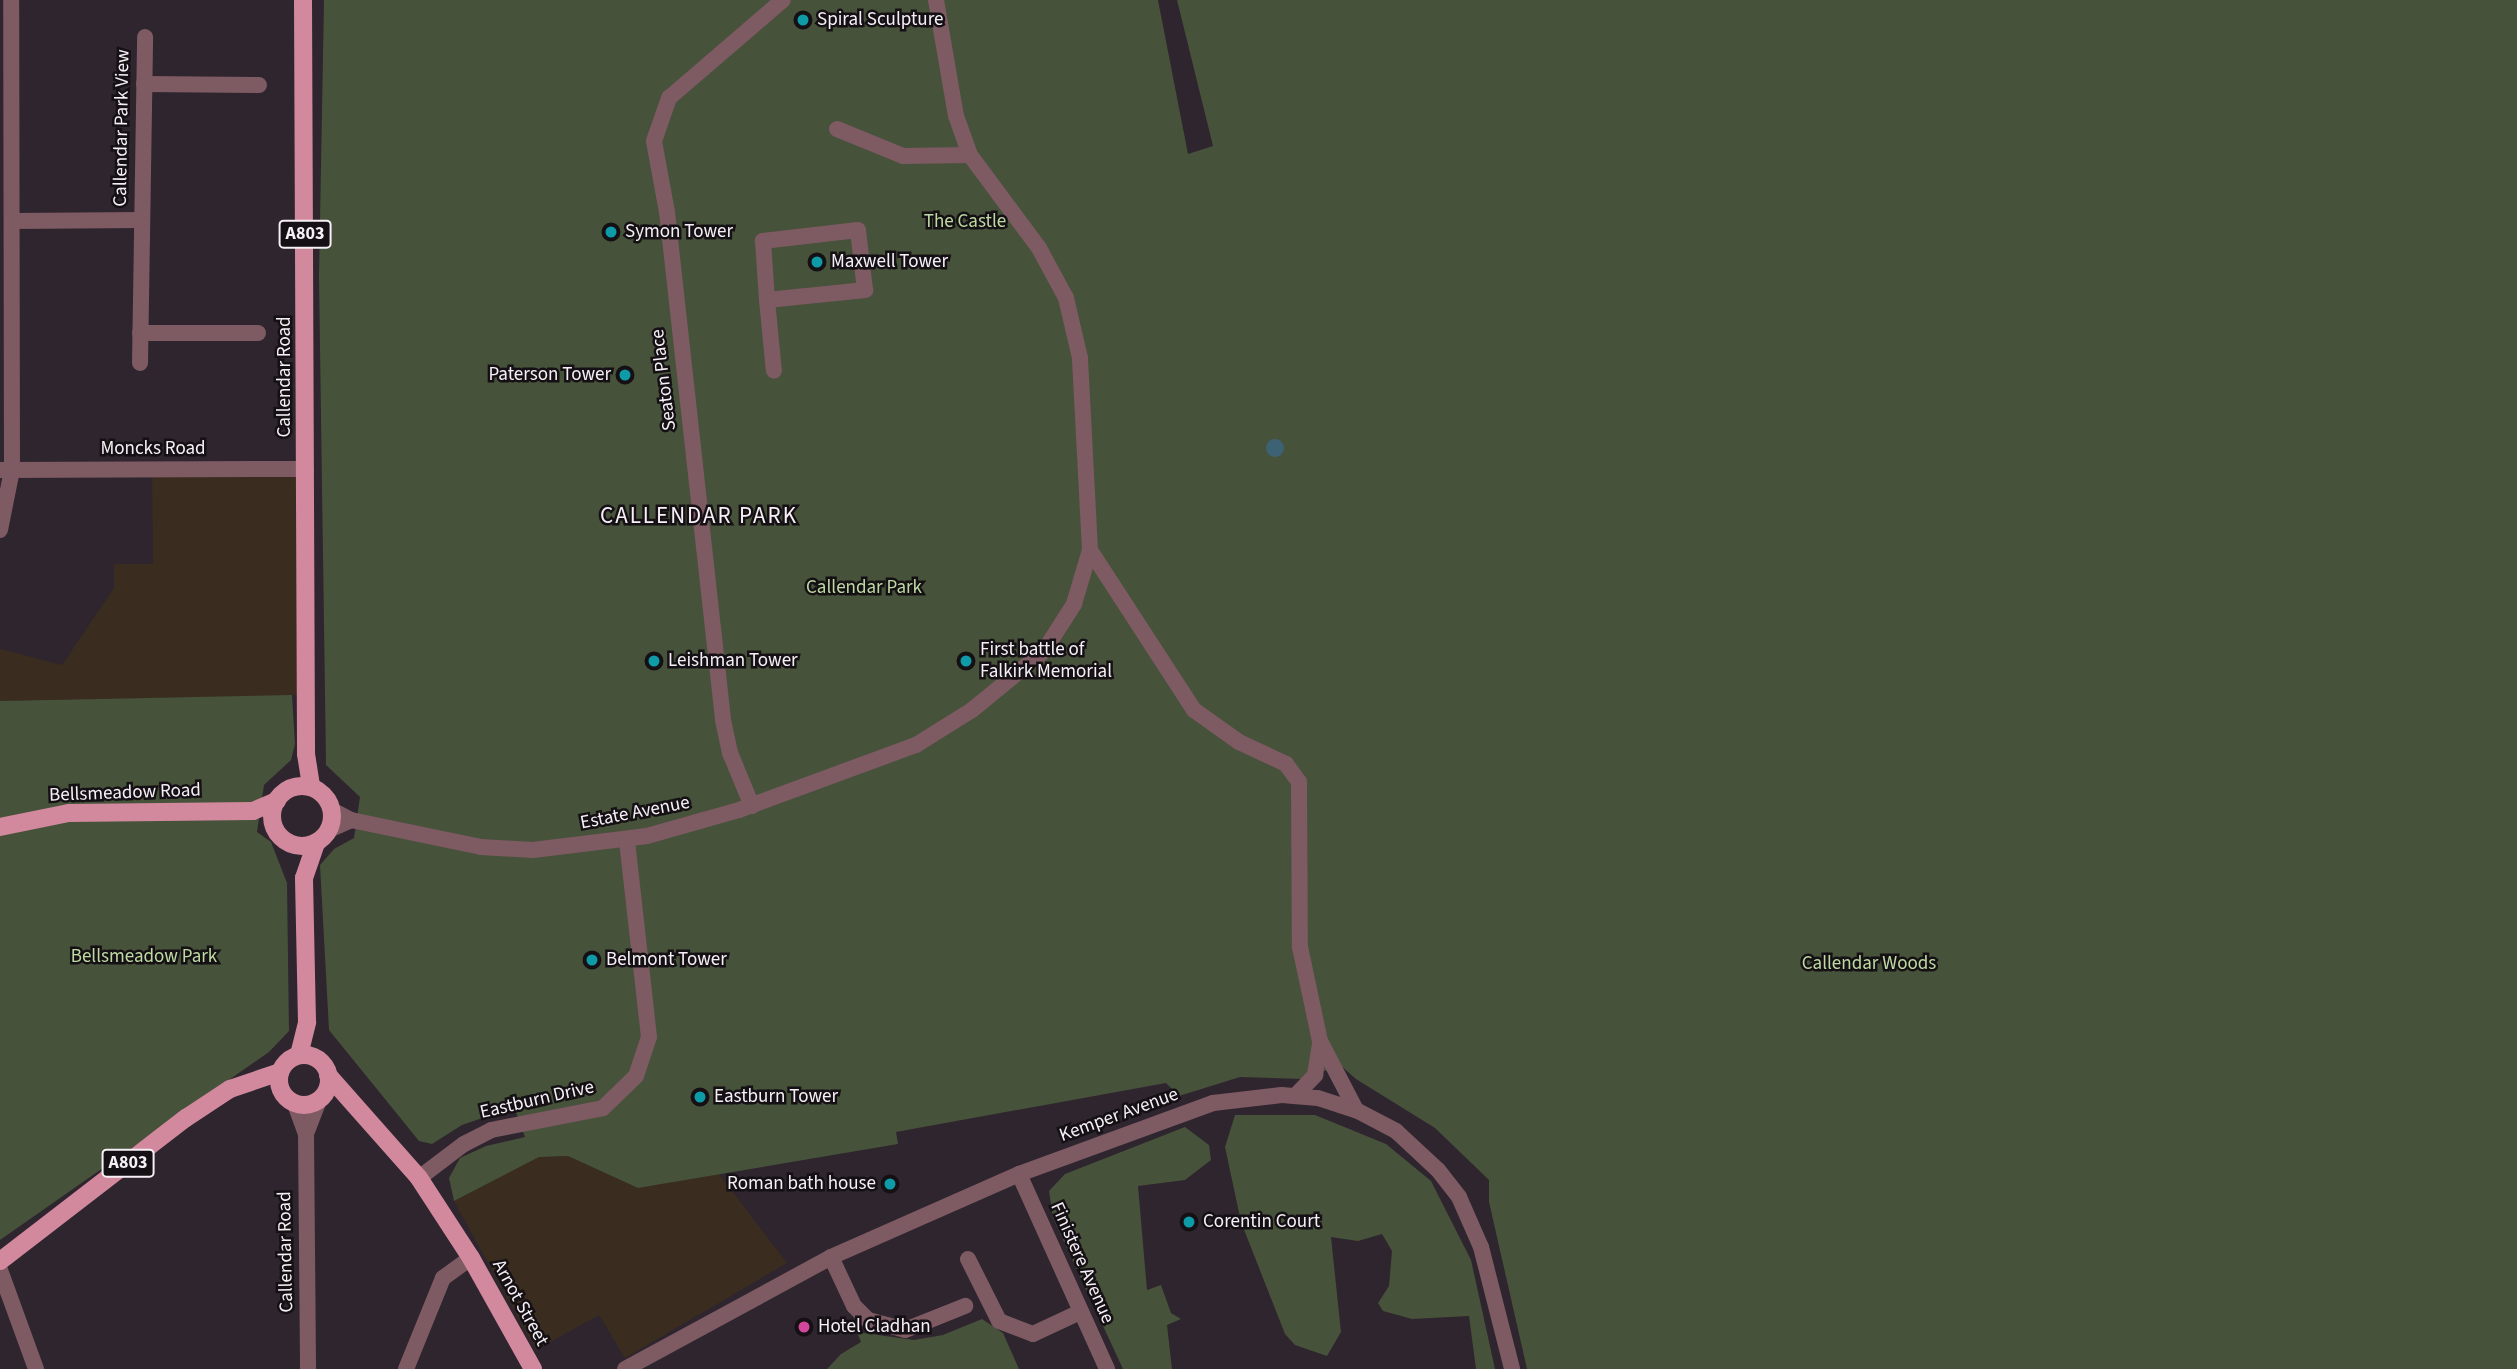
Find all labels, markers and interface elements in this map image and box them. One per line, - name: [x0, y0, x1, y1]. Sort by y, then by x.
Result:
- place label: Spiral Sculpture: [817, 9, 944, 31]
- marker: Spiral Sculpture: [795, 12, 811, 28]
- street label: Callendar Park View: [109, 49, 135, 207]
- park label: The Castle: [924, 211, 1006, 233]
- road number: A803: [277, 220, 333, 248]
- place label: Symon Tower: [625, 221, 733, 243]
- marker: Symon Tower: [603, 224, 619, 240]
- place label: Maxwell Tower: [831, 251, 948, 273]
- marker: Maxwell Tower: [809, 254, 825, 270]
- street label: Callendar Road: [274, 316, 296, 438]
- street label: Seaton Place: [646, 328, 682, 432]
- place label: Paterson Tower: [488, 364, 611, 386]
- marker: Paterson Tower: [617, 367, 633, 383]
- street label: Moncks Road: [100, 438, 206, 460]
- district label: CALLENDAR PARK: [602, 502, 796, 530]
- park label: Callendar Park: [806, 577, 922, 599]
- place label: First battle of Falkirk Memorial: [980, 639, 1112, 683]
- place label: Leishman Tower: [668, 650, 798, 672]
- marker: Leishman Tower: [646, 653, 662, 669]
- marker: First battle of Falkirk Memorial: [958, 653, 974, 669]
- street label: Bellsmeadow Road: [49, 779, 201, 807]
- street label: Estate Avenue: [578, 791, 692, 835]
- park label: Bellsmeadow Park: [71, 946, 217, 968]
- place label: Belmont Tower: [606, 949, 727, 971]
- marker: Belmont Tower: [584, 952, 600, 968]
- park label: Callendar Woods: [1802, 953, 1936, 975]
- street label: Eastburn Drive: [478, 1076, 596, 1124]
- street label: Kemper Avenue: [1056, 1083, 1182, 1147]
- place label: Eastburn Tower: [714, 1086, 838, 1108]
- marker: Eastburn Tower: [692, 1089, 708, 1105]
- road number: A803: [100, 1148, 156, 1178]
- place label: Roman bath house: [727, 1173, 876, 1195]
- marker: Roman bath house: [882, 1176, 898, 1192]
- street label: Callendar Road: [274, 1191, 298, 1313]
- street label: Finistere Avenue: [1045, 1199, 1119, 1327]
- place label: Corentin Court: [1203, 1211, 1320, 1233]
- marker: Corentin Court: [1181, 1214, 1197, 1230]
- street label: Arnot Street: [487, 1256, 553, 1350]
- place label: Hotel Cladhan: [818, 1316, 931, 1338]
- marker: Hotel Cladhan: [796, 1319, 812, 1335]

